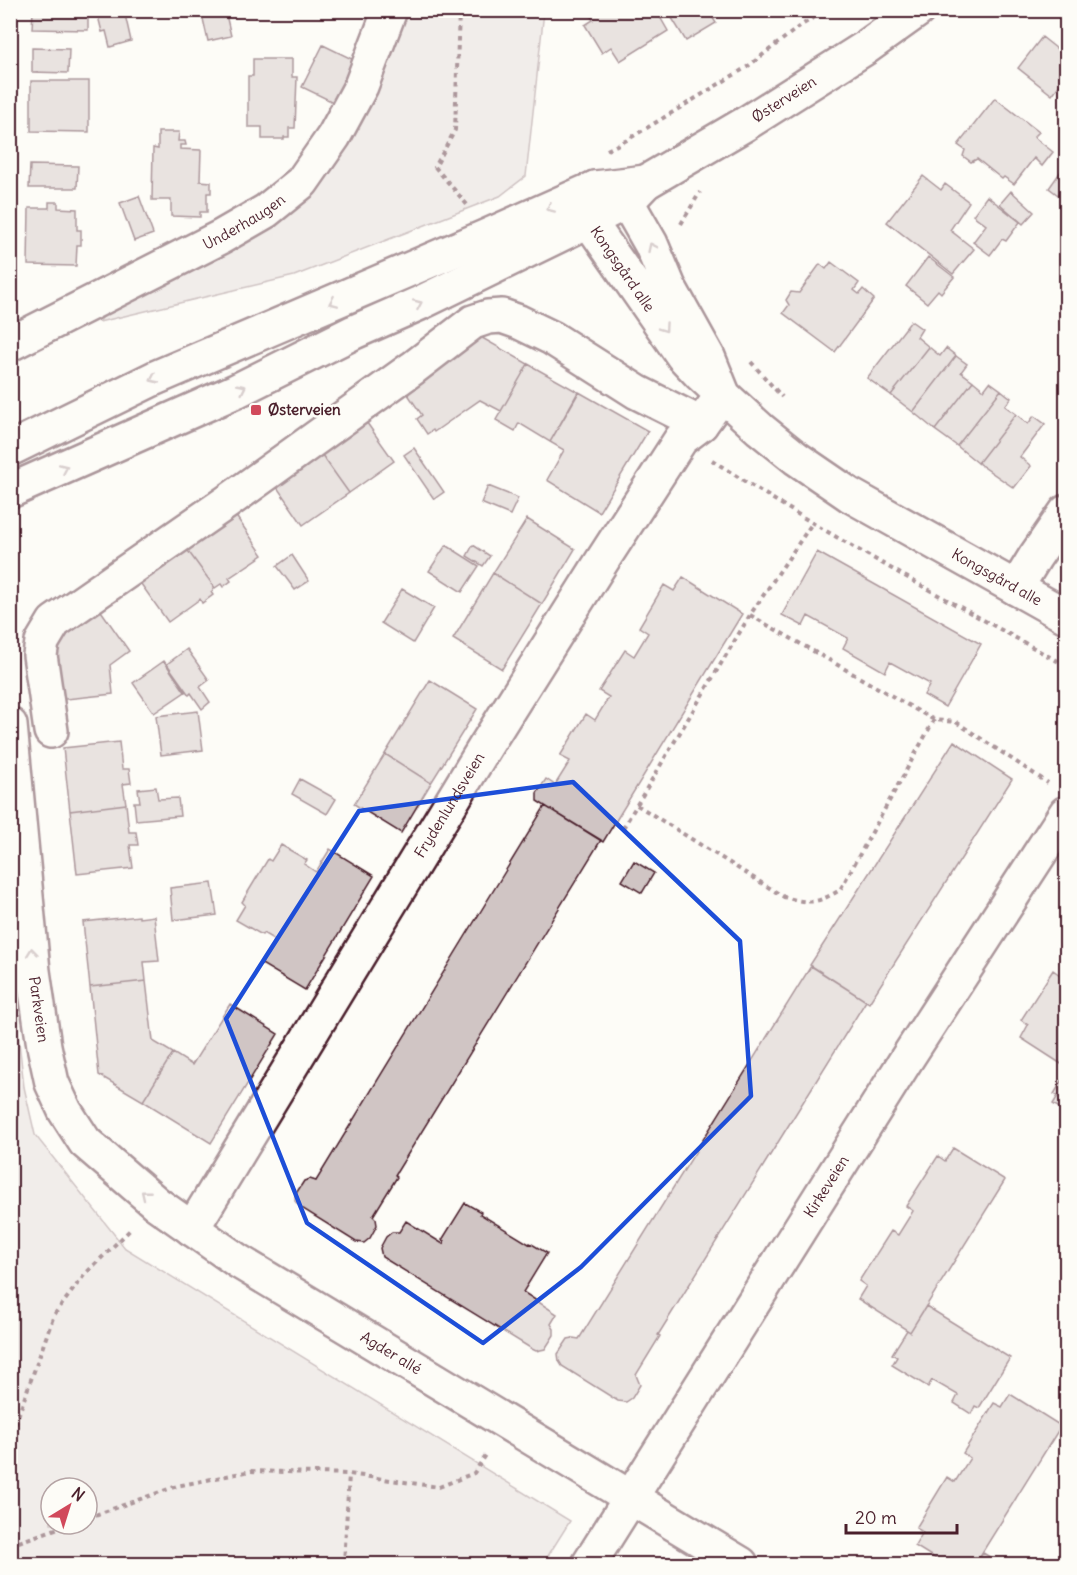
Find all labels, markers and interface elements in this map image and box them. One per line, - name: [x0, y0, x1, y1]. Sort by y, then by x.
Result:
- street label: Østerveien: [748, 71, 820, 126]
- street label: Underhaugen: [200, 189, 289, 254]
- one-way arrow: [546, 201, 557, 213]
- street label: Kongsgård alle: [586, 222, 659, 315]
- one-way arrow: [647, 242, 659, 253]
- one-way arrow: [328, 295, 339, 307]
- one-way arrow: [411, 299, 422, 311]
- one-way arrow: [657, 321, 668, 332]
- one-way arrow: [149, 372, 160, 384]
- one-way arrow: [235, 383, 246, 395]
- place label: Østerveien: [268, 400, 341, 419]
- marker: Østerveien: [249, 403, 263, 417]
- one-way arrow: [58, 463, 69, 475]
- street label: Kongsgård alle: [949, 544, 1045, 610]
- street label: Frydenlundsveien: [410, 748, 489, 861]
- one-way arrow: [26, 947, 39, 956]
- street label: Parkveien: [25, 975, 53, 1044]
- street label: Kirkeveien: [799, 1151, 853, 1221]
- one-way arrow: [141, 1191, 152, 1202]
- street label: Agder allé: [357, 1327, 425, 1378]
- north arrow: [39, 1476, 99, 1536]
- text: N: [68, 1483, 89, 1505]
- scale bar: [846, 1497, 957, 1535]
- text: 20 m: [855, 1506, 897, 1529]

